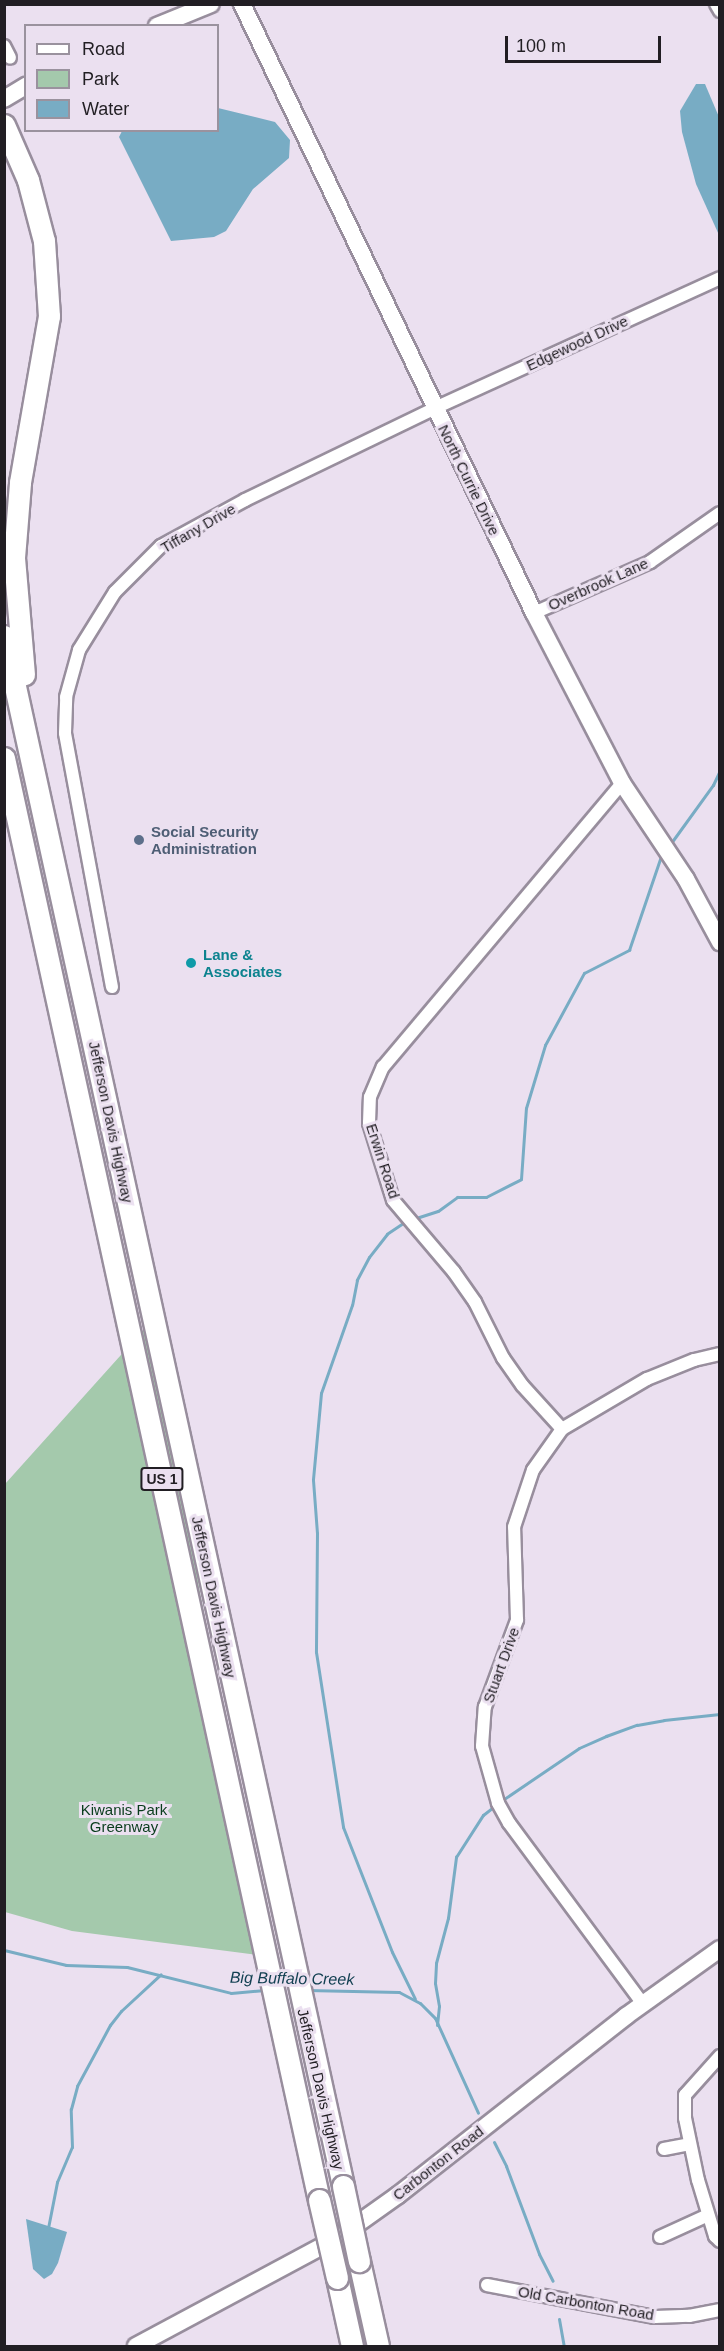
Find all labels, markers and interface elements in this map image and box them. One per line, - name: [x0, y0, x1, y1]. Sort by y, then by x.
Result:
- legend: [24, 24, 219, 132]
- scale bar: [508, 24, 664, 62]
- text: 100 m: [516, 36, 566, 56]
- text: Road: [82, 39, 125, 59]
- text: Park: [82, 69, 119, 89]
- text: Water: [82, 99, 129, 119]
- street label: Edgewood Drive: [523, 312, 631, 374]
- street label: North Currie Drive: [434, 422, 504, 538]
- street label: Tiffany Drive: [157, 499, 239, 557]
- street label: Overbrook Lane: [545, 554, 651, 614]
- place label: Social Security Administration: [151, 822, 259, 857]
- marker: Social Security Administration: [132, 833, 146, 847]
- place label: Lane & Associates: [203, 945, 282, 980]
- marker: Lane & Associates: [184, 956, 198, 970]
- street label: Jefferson Davis Highway: [85, 1040, 137, 1204]
- street label: Erwin Road: [362, 1121, 404, 1201]
- road number: US 1: [140, 1468, 184, 1490]
- street label: Jefferson Davis Highway: [188, 1515, 240, 1679]
- street label: Stuart Drive: [479, 1625, 523, 1705]
- park label: Kiwanis Park Greenway: [81, 1800, 167, 1835]
- water label: Big Buffalo Creek: [230, 1968, 354, 1990]
- street label: Jefferson Davis Highway: [294, 2007, 348, 2171]
- street label: Carbonton Road: [389, 2122, 487, 2204]
- street label: Old Carbonton Road: [517, 2282, 655, 2324]

